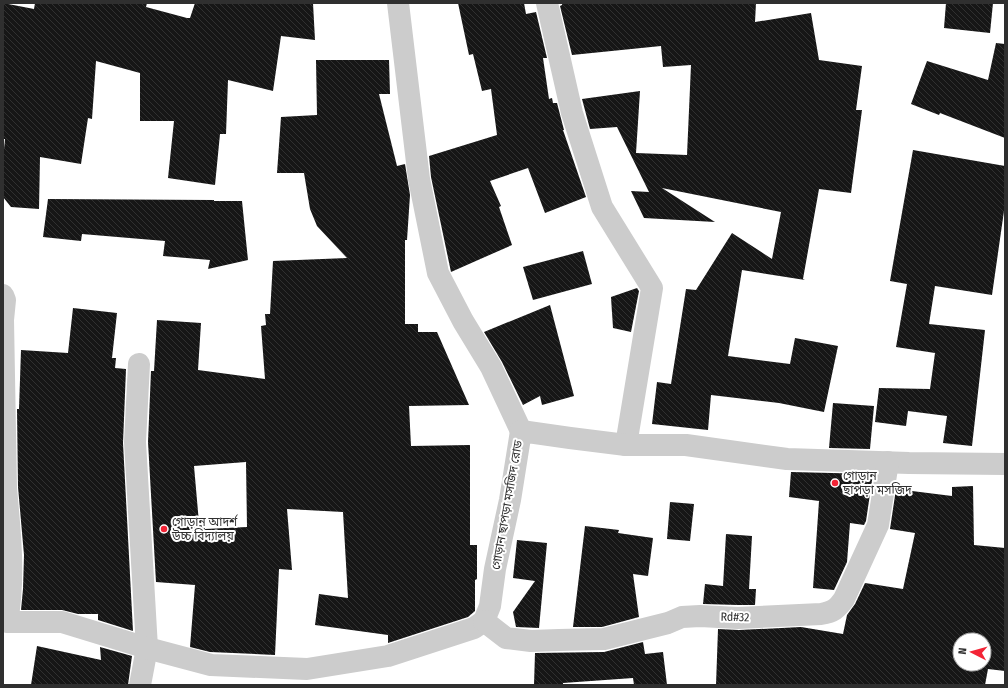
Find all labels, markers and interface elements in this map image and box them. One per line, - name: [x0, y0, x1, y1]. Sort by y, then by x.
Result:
- street label: গোড়ান ছাপড়া মসজিদ রোড: [488, 439, 525, 571]
- place label: গোড়ান ছাপড়া মসজিদ: [842, 469, 912, 497]
- marker: গোড়ান ছাপড়া মসজিদ: [830, 478, 840, 488]
- place label: গোড়ান আদর্শ উচ্চ বিদ্যালয়: [171, 514, 239, 543]
- marker: গোড়ান আদর্শ উচ্চ বিদ্যালয়: [159, 524, 169, 534]
- street label: Rd#32: [720, 610, 750, 624]
- north arrow: [952, 632, 992, 672]
- text: N: [956, 647, 969, 655]

